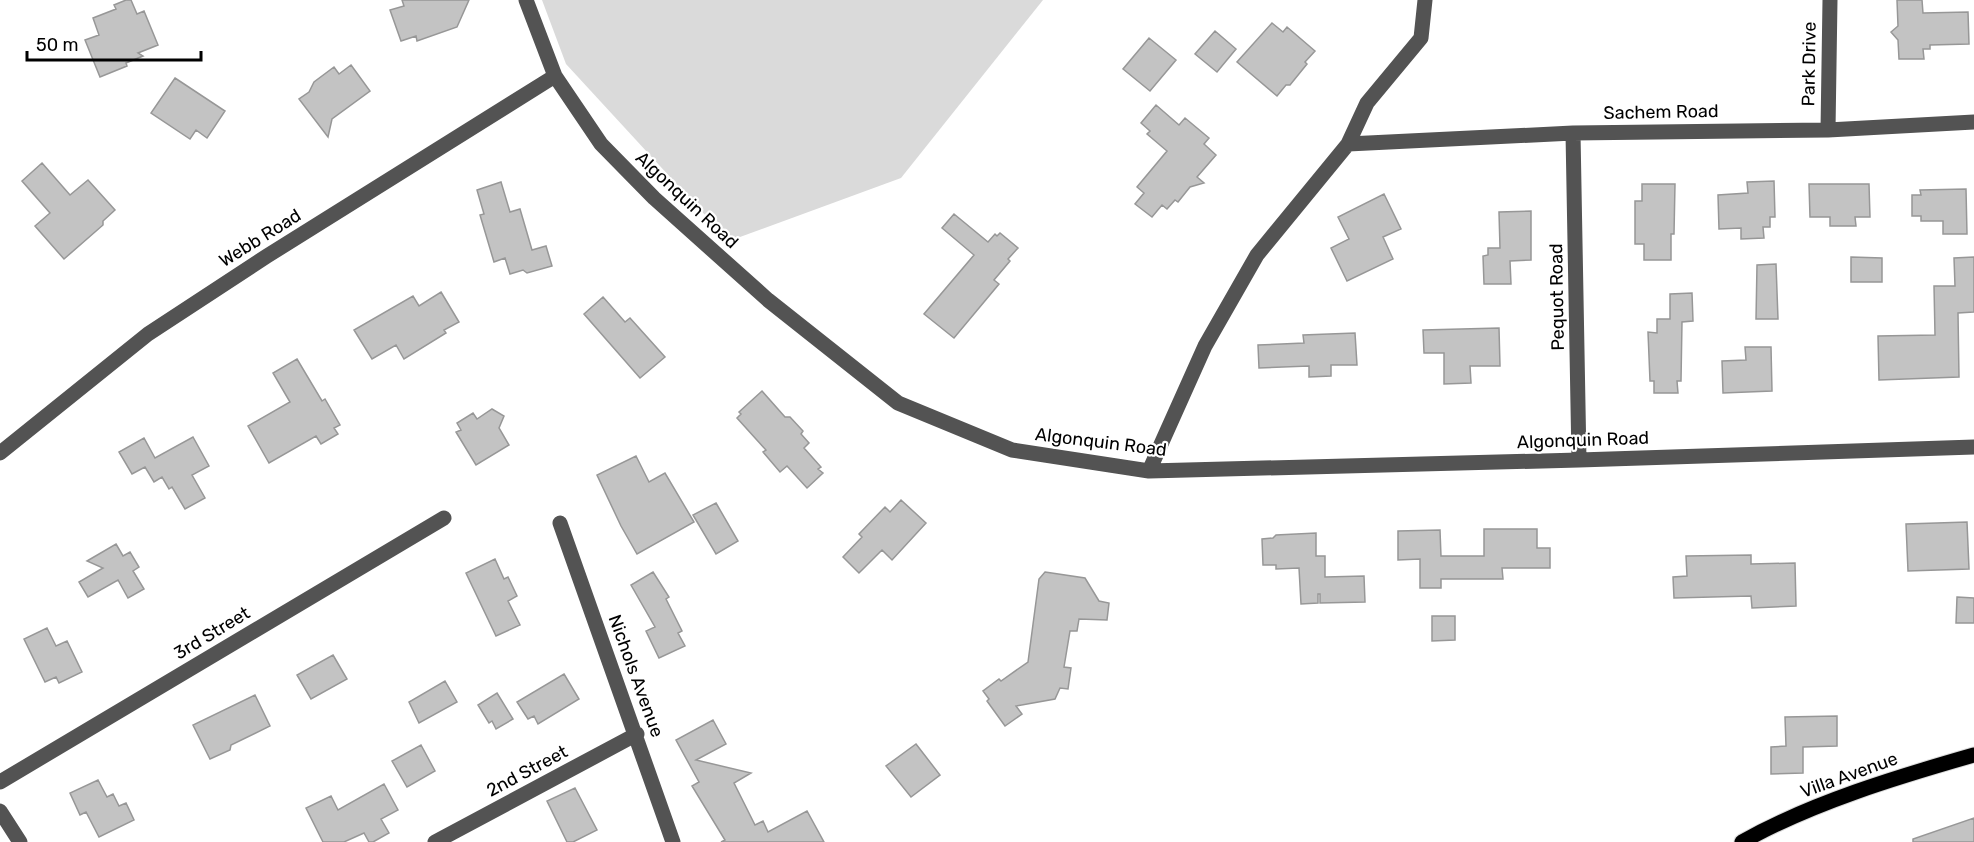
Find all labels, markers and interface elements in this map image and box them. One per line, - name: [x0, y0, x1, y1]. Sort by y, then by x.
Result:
- street label: Park Drive: [1797, 21, 1821, 107]
- scale bar: [27, 24, 201, 62]
- text: 50 m: [36, 34, 79, 56]
- street label: Sachem Road: [1603, 100, 1719, 124]
- street label: Algonquin Road: [631, 147, 743, 253]
- street label: Webb Road: [215, 204, 305, 272]
- street label: Pequot Road: [1545, 243, 1569, 351]
- street label: Algonquin Road: [1034, 423, 1168, 461]
- street label: Algonquin Road: [1516, 427, 1650, 453]
- street label: 3rd Street: [170, 602, 254, 664]
- street label: Nichols Avenue: [604, 612, 668, 740]
- street label: 2nd Street: [483, 740, 571, 802]
- street label: Villa Avenue: [1797, 747, 1901, 803]

